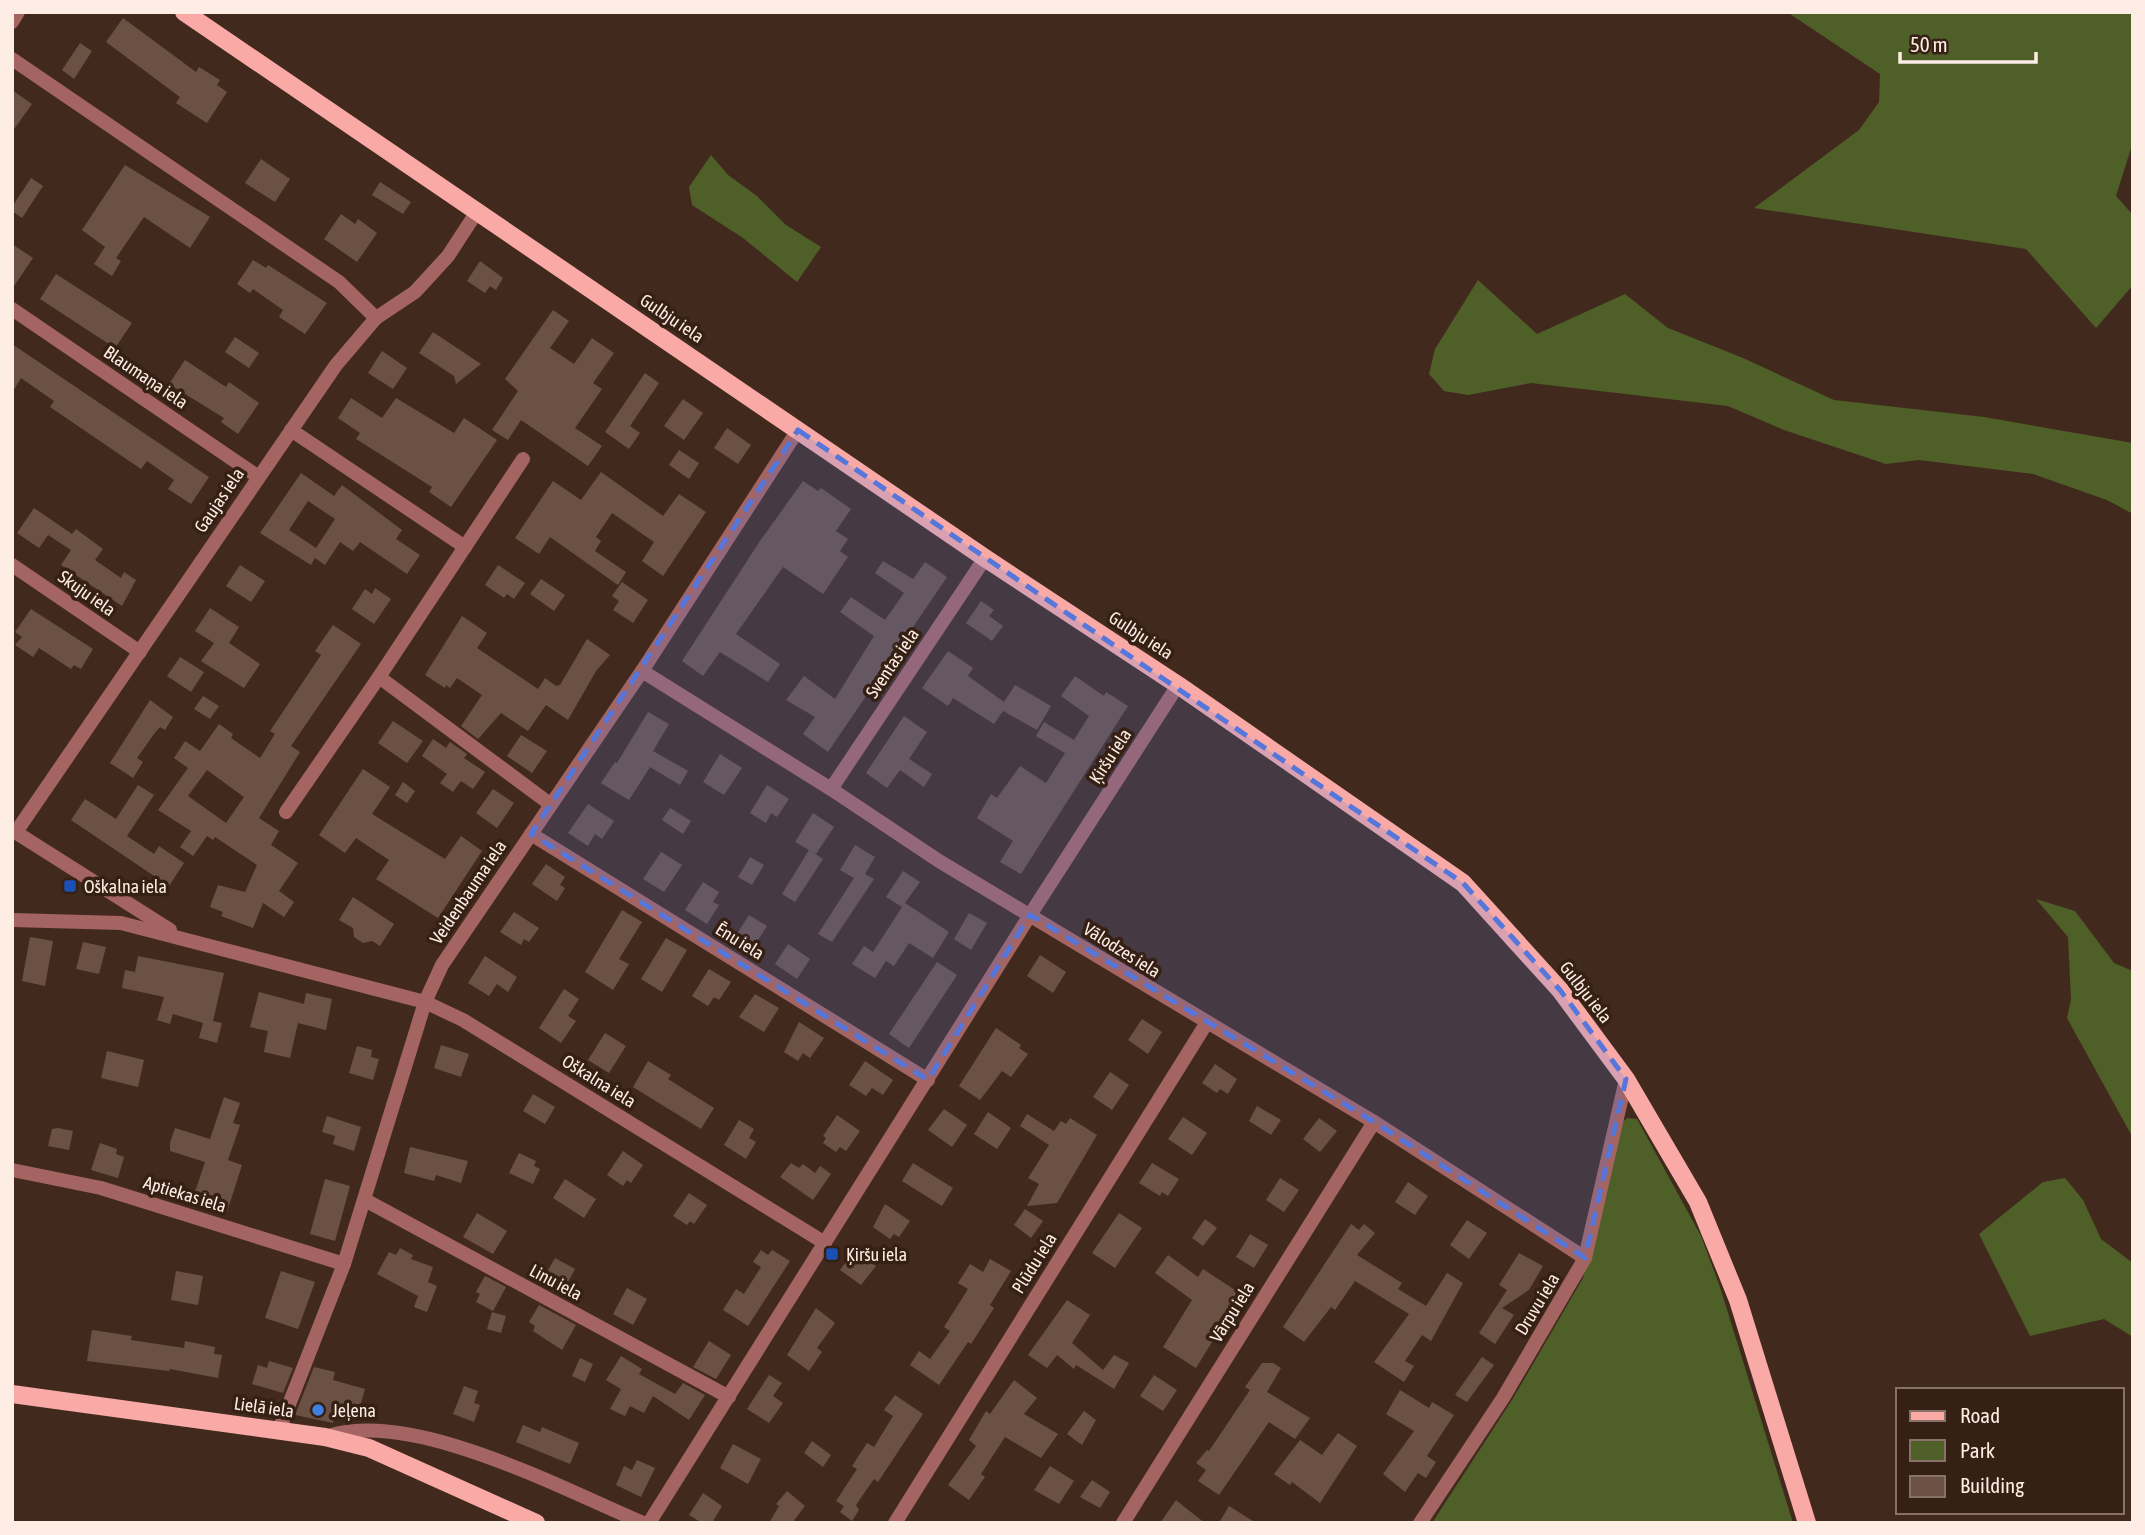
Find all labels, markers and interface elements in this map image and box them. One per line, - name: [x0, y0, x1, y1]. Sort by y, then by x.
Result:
- scale bar: [1900, 21, 2036, 65]
- text: 50 m: [1910, 32, 1948, 56]
- street label: Gulbju iela: [636, 289, 708, 347]
- street label: Blaumaņa iela: [100, 341, 192, 413]
- street label: Gaujas iela: [190, 464, 248, 536]
- street label: Skuju iela: [54, 566, 120, 620]
- street label: Gulbju iela: [1105, 607, 1177, 663]
- street label: Sventas iela: [861, 624, 923, 702]
- street label: Ķiršu iela: [1085, 725, 1135, 787]
- street label: Veidenbauma iela: [425, 836, 511, 948]
- place label: Oškalna iela: [84, 876, 167, 897]
- marker: Oškalna iela: [62, 878, 78, 894]
- street label: Ēnu iela: [712, 918, 768, 964]
- street label: Vālodzes iela: [1080, 918, 1164, 982]
- street label: Gulbju iela: [1555, 957, 1617, 1027]
- street label: Oškalna iela: [558, 1050, 640, 1112]
- street label: Aptiekas iela: [141, 1171, 229, 1217]
- street label: Plūdu iela: [1007, 1229, 1061, 1297]
- place label: Ķiršu iela: [846, 1244, 907, 1265]
- marker: Ķiršu iela: [824, 1246, 840, 1262]
- street label: Linu iela: [526, 1259, 586, 1305]
- street label: Druvu iela: [1510, 1269, 1564, 1339]
- street label: Vārpu iela: [1205, 1278, 1259, 1346]
- legend: [1896, 1388, 2124, 1514]
- street label: Lielā iela: [233, 1392, 295, 1422]
- place label: Jeļena: [332, 1400, 376, 1421]
- marker: Jeļena: [310, 1402, 326, 1418]
- text: Road: [1960, 1403, 2000, 1427]
- text: Park: [1960, 1438, 1995, 1462]
- text: Building: [1960, 1473, 2024, 1497]

